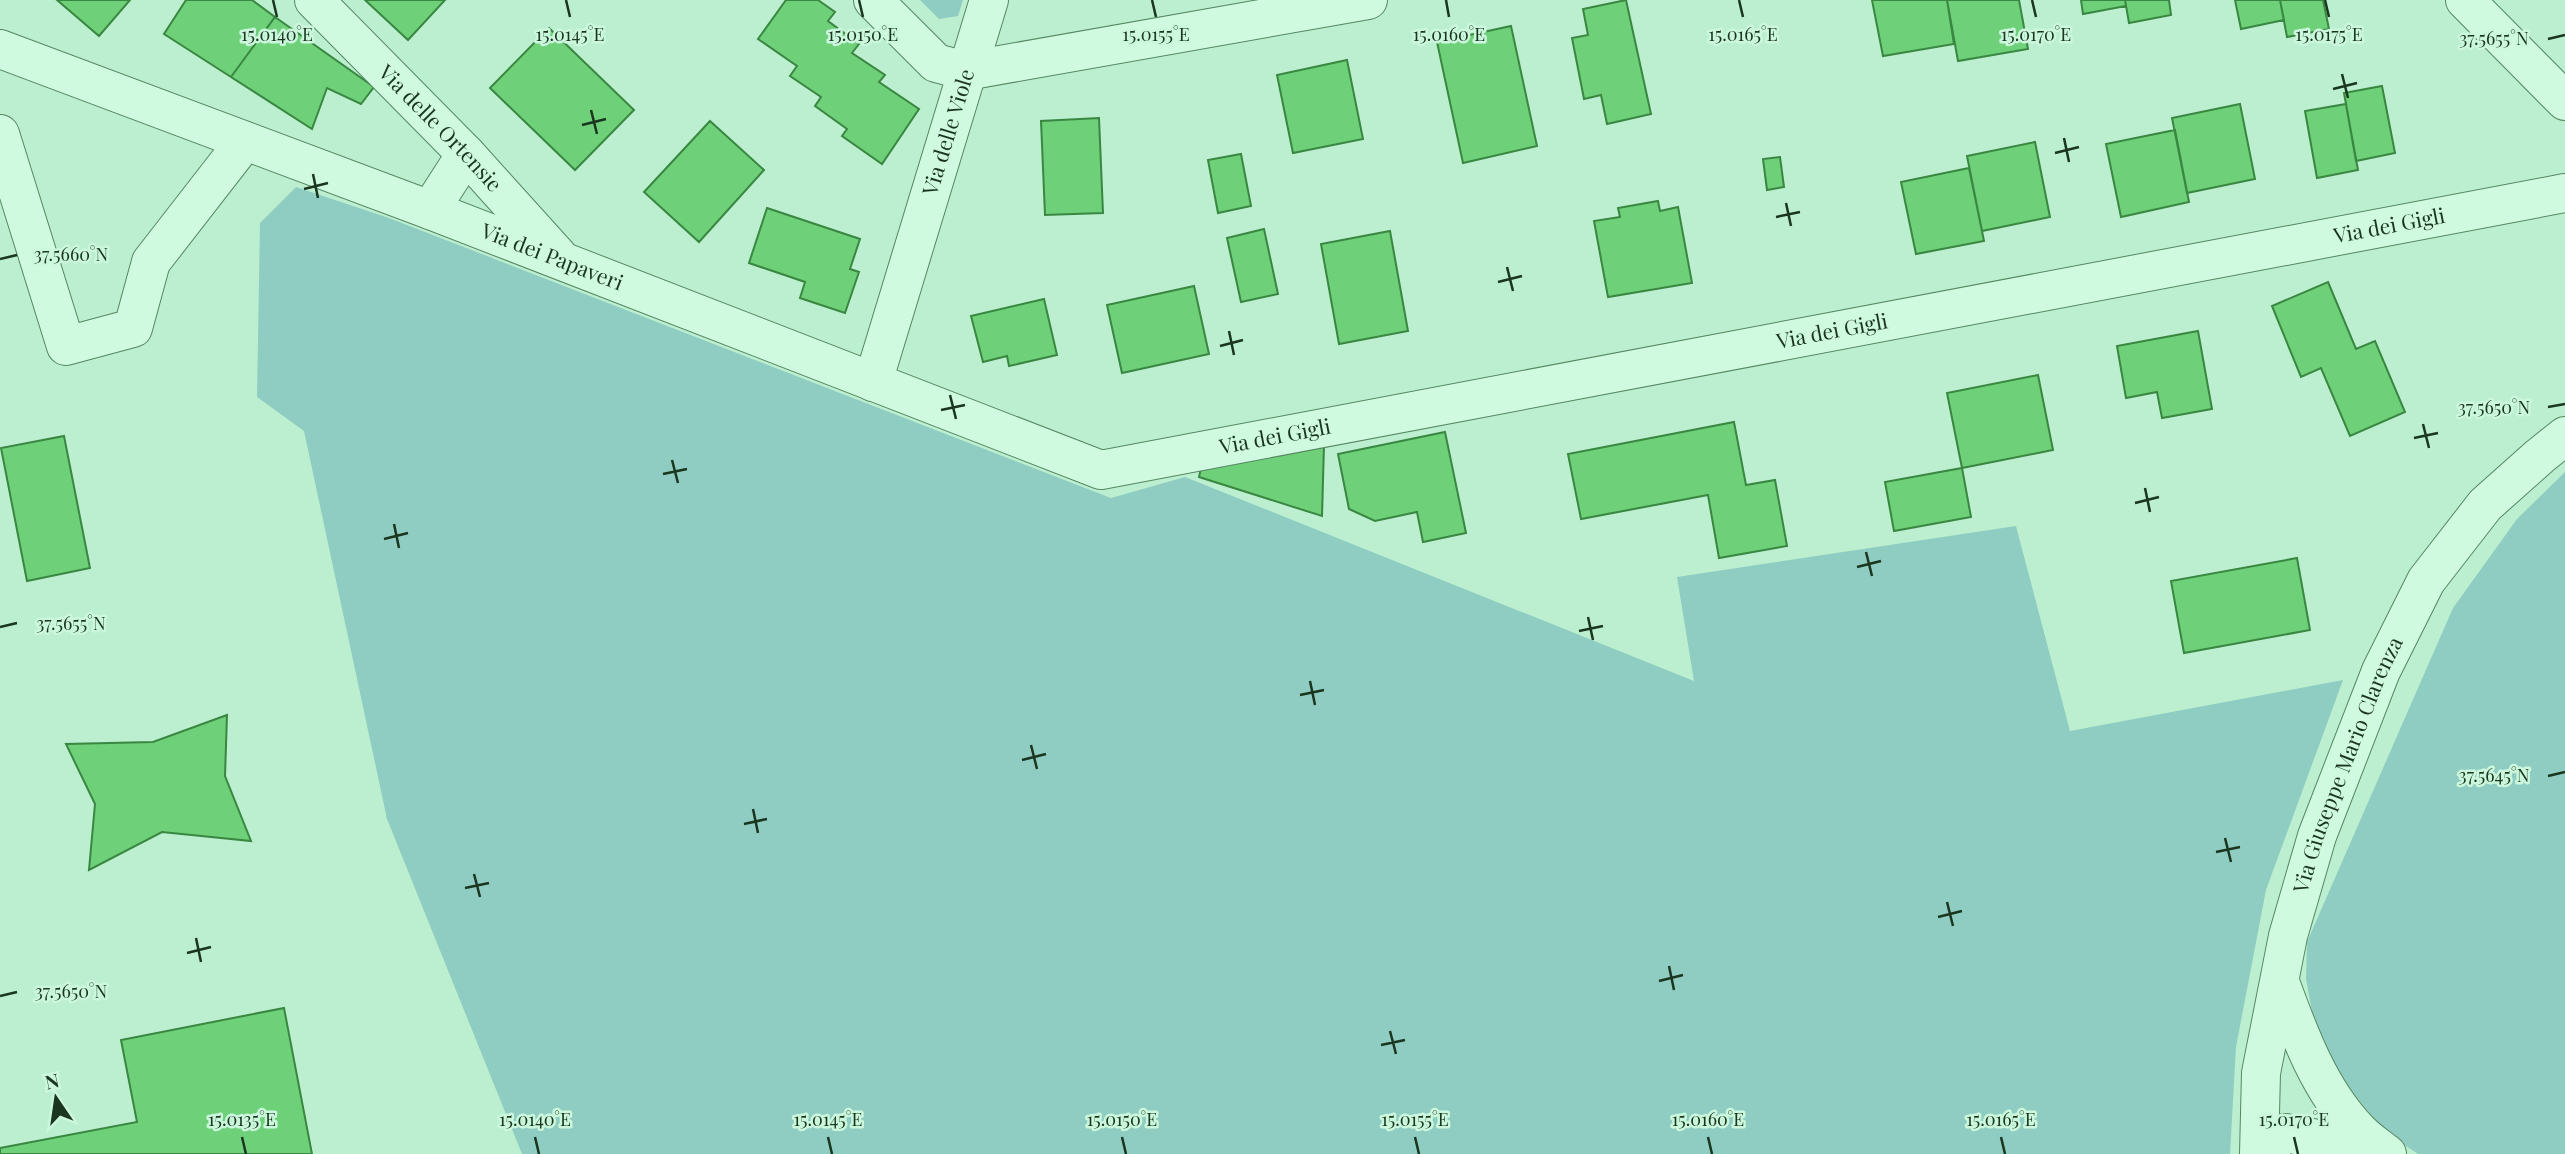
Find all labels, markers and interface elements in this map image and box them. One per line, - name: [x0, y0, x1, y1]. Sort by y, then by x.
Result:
- text: 15.0140°E: [241, 22, 313, 46]
- text: 15.0145°E: [535, 22, 605, 46]
- text: 15.0150°E: [828, 22, 898, 46]
- text: 15.0155°E: [1122, 22, 1190, 46]
- text: 15.0160°E: [1413, 22, 1485, 46]
- text: 15.0165°E: [1708, 22, 1778, 46]
- text: 15.0170°E: [2001, 22, 2071, 46]
- text: 15.0175°E: [2295, 22, 2363, 46]
- text: 37.5655°N: [2459, 26, 2529, 50]
- street label: Via delle Ortensie: [373, 57, 509, 197]
- street label: Via delle Viole: [914, 65, 979, 199]
- street label: Via dei Gigli: [2330, 200, 2447, 249]
- street label: Via dei Papaveri: [477, 215, 628, 296]
- text: 37.5660°N: [34, 242, 108, 266]
- street label: Via dei Gigli: [1773, 305, 1890, 354]
- text: 37.5650°N: [2458, 395, 2531, 419]
- street label: Via dei Gigli: [1216, 411, 1333, 460]
- text: 37.5655°N: [36, 611, 106, 635]
- street label: Via Giuseppe Mario Clarenza: [2285, 631, 2408, 897]
- text: 37.5645°N: [2459, 763, 2530, 787]
- text: 37.5650°N: [35, 979, 108, 1003]
- north arrow: [21, 1063, 91, 1133]
- text: N: [42, 1066, 62, 1095]
- text: 15.0135°E: [208, 1107, 276, 1131]
- text: 15.0140°E: [499, 1107, 571, 1131]
- text: 15.0145°E: [793, 1107, 863, 1131]
- text: 15.0150°E: [1087, 1107, 1157, 1131]
- text: 15.0155°E: [1381, 1107, 1449, 1131]
- text: 15.0160°E: [1672, 1107, 1744, 1131]
- text: 15.0165°E: [1966, 1107, 2036, 1131]
- text: 15.0170°E: [2259, 1107, 2329, 1131]

